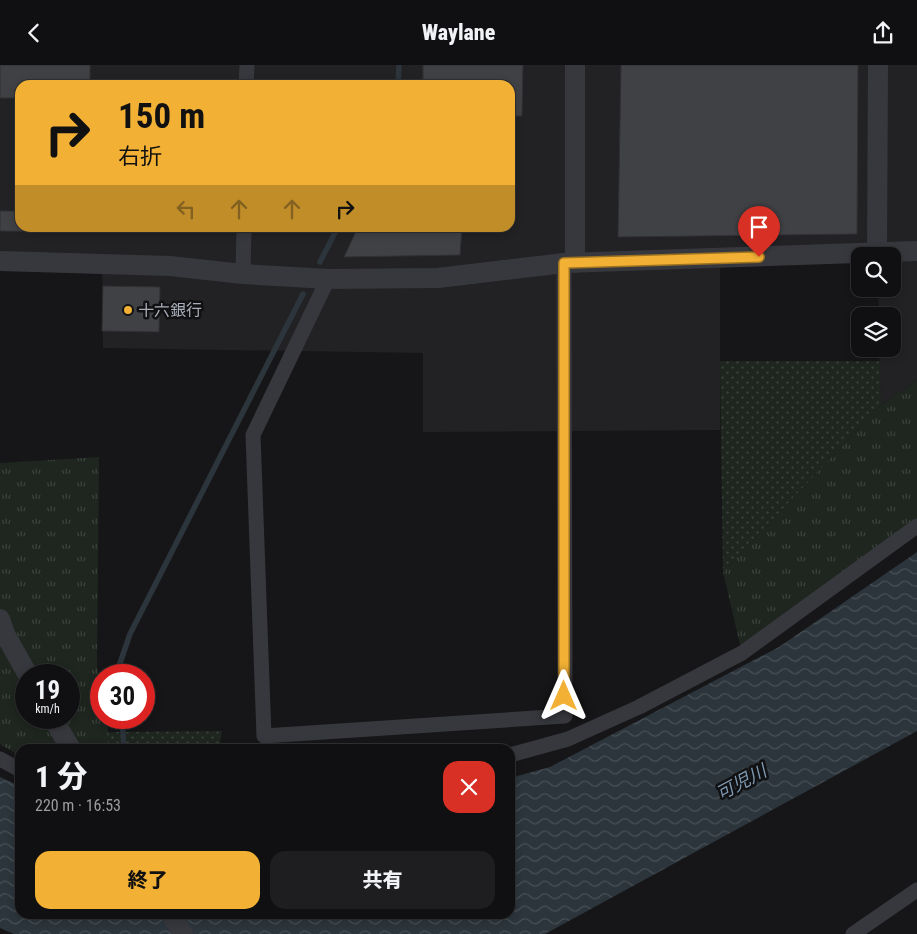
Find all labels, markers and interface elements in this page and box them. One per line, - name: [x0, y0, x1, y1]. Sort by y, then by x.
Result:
- icon: back: [20, 19, 48, 47]
- icon: share: [869, 19, 897, 47]
- text: Waylane: [422, 20, 495, 45]
- text: 150 m: [118, 96, 205, 137]
- icon: right: [35, 100, 100, 165]
- text: 右折: [118, 144, 162, 169]
- icon: left: [172, 195, 200, 223]
- icon: ahead: [225, 195, 253, 223]
- icon: ahead: [278, 195, 306, 223]
- icon: right: [331, 195, 359, 223]
- pin: [738, 206, 780, 257]
- icon: arrive: [745, 213, 773, 241]
- map controls: [851, 247, 901, 357]
- button: search: [851, 247, 901, 297]
- place label: 十六銀行: [138, 301, 202, 320]
- marker: 十六銀行: [122, 304, 134, 316]
- button: layers: [851, 307, 901, 357]
- speed limit sign: 30: [90, 664, 155, 729]
- position arrow: [537, 669, 589, 721]
- text: 19: [35, 676, 60, 705]
- text: km/h: [35, 702, 60, 716]
- text: 1 分: [35, 759, 87, 794]
- water label: 可児川: [712, 759, 772, 804]
- button: close: [443, 761, 495, 813]
- text: 220 m · 16:53: [35, 796, 121, 815]
- button: 終了: [35, 851, 260, 909]
- button: 共有: [270, 851, 495, 909]

